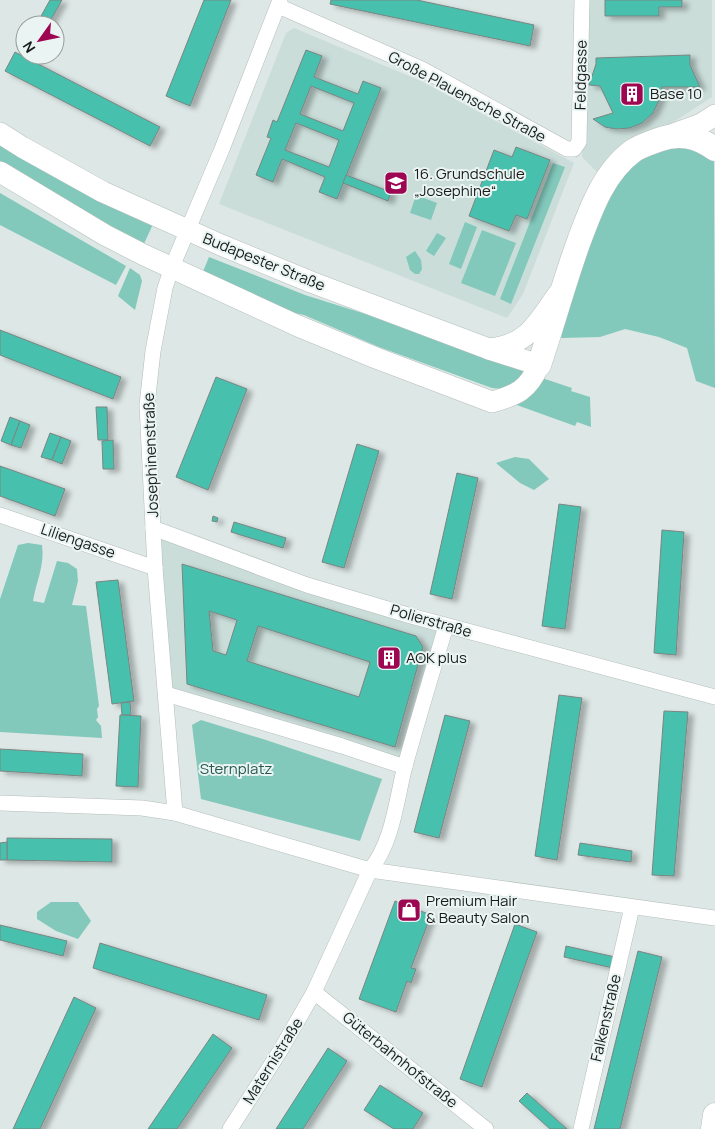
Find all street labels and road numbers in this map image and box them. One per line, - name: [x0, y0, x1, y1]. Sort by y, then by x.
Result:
- street label: Feldgasse: [569, 39, 592, 110]
- street label: Große Plauensche Straße: [385, 46, 550, 147]
- street label: Budapester Straße: [200, 227, 329, 296]
- street label: Josephinenstraße: [138, 392, 163, 518]
- street label: Liliengasse: [38, 518, 118, 563]
- street label: Polierstraße: [388, 599, 475, 642]
- street label: Falkenstraße: [585, 972, 626, 1064]
- street label: Güterbahnhofstraße: [338, 1007, 462, 1113]
- street label: Maternistraße: [238, 1013, 308, 1108]

